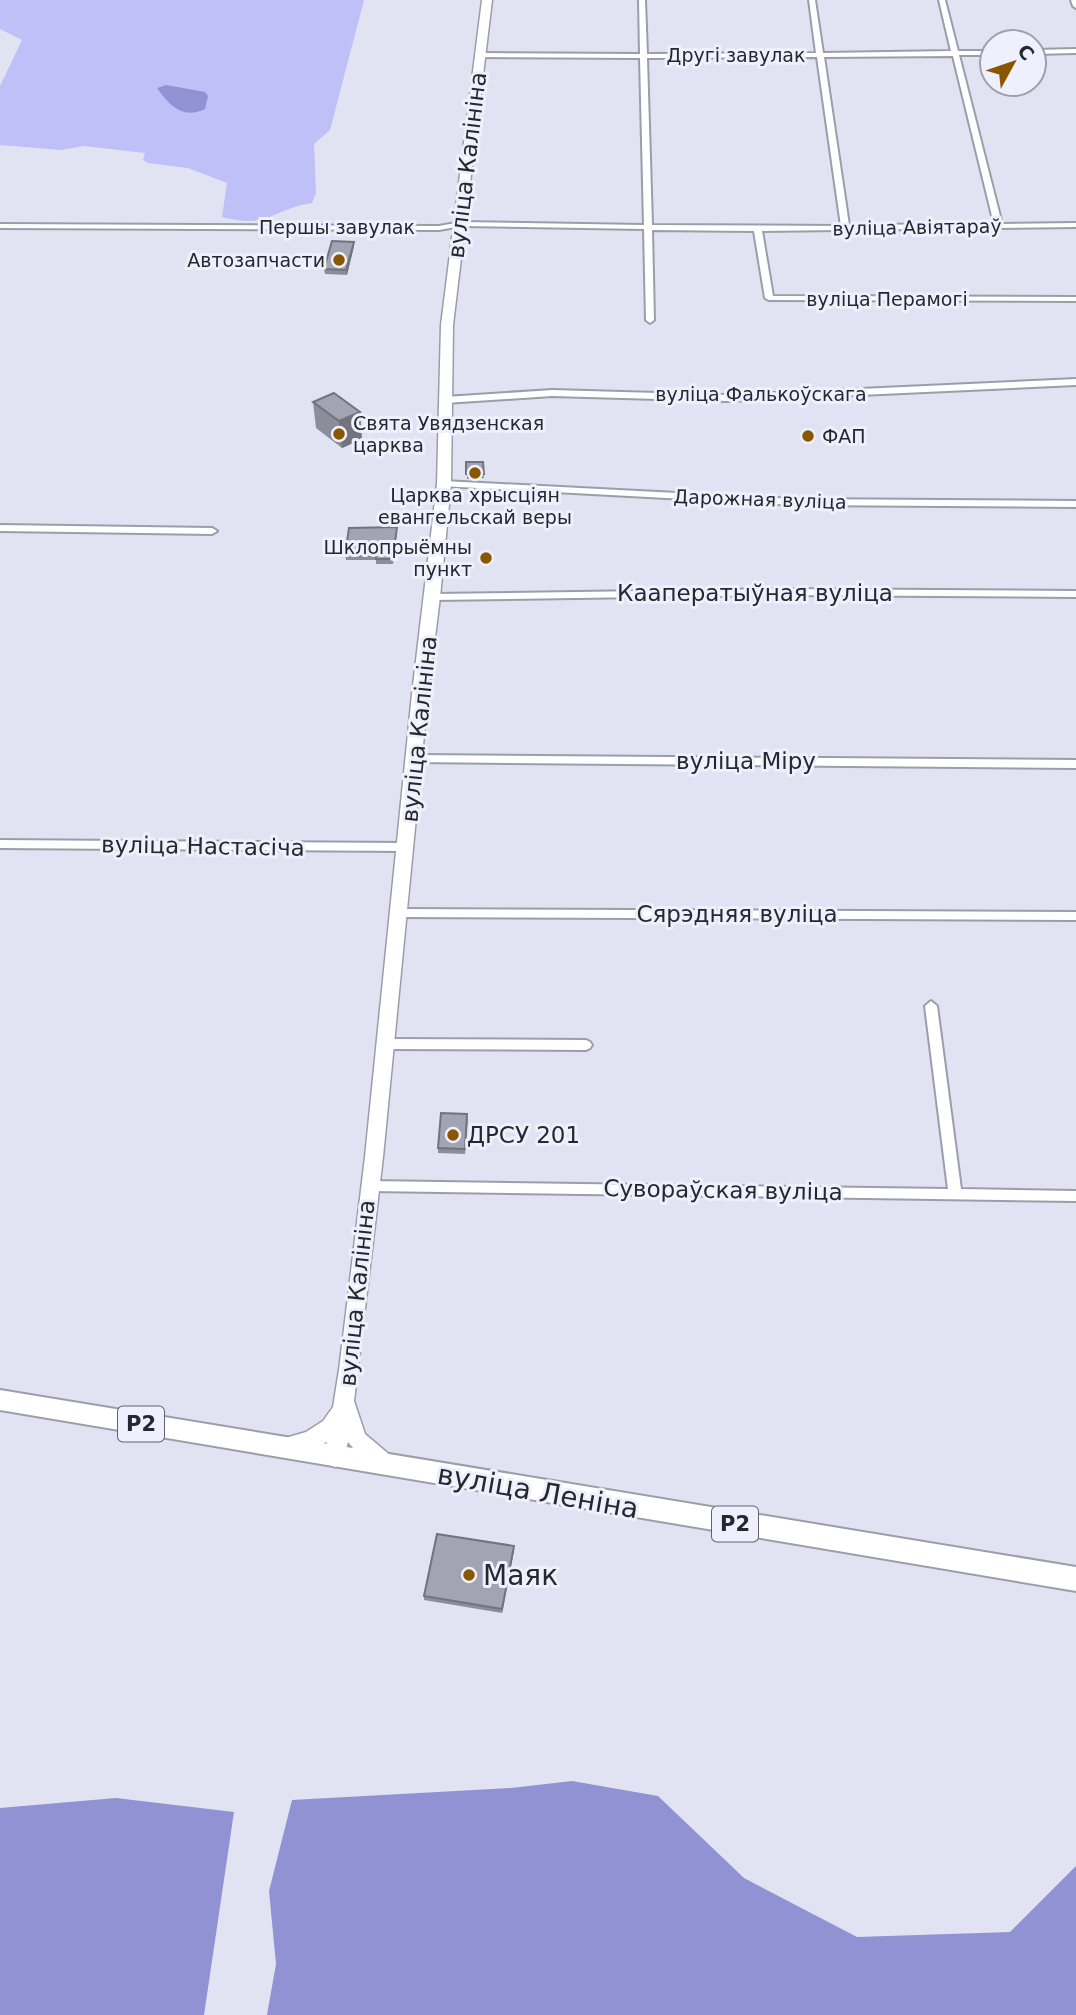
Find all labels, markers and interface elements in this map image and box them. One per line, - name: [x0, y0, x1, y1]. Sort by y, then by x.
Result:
- north arrow: [978, 28, 1048, 98]
- text: С: [1013, 40, 1039, 64]
- street label: Другі завулак: [667, 44, 805, 66]
- street label: вуліца Калініна: [443, 70, 491, 260]
- street label: вуліца Авіятараў: [832, 215, 1002, 239]
- street label: Першы завулак: [259, 216, 415, 238]
- place label: Автозапчасти: [187, 249, 325, 271]
- marker: Автозапчасти: [331, 252, 347, 268]
- street label: вуліца Перамогі: [806, 288, 968, 310]
- street label: вуліца Фалькоўскага: [655, 383, 867, 405]
- place label: Свята Увядзенская царква: [353, 412, 544, 456]
- place label: ФАП: [822, 425, 866, 447]
- marker: Свята Увядзенская царква: [331, 426, 347, 442]
- marker: ФАП: [800, 428, 816, 444]
- marker: Царква хрысціян евангельскай веры: [467, 465, 483, 481]
- place label: Царква хрысціян евангельскай веры: [378, 484, 572, 528]
- street label: Дарожная вуліца: [673, 485, 847, 513]
- place label: Шклопрыёмны пункт: [324, 536, 472, 580]
- marker: Шклопрыёмны пункт: [478, 550, 494, 566]
- street label: Кааператыўная вуліца: [617, 580, 893, 606]
- street label: вуліца Калініна: [396, 634, 442, 824]
- street label: вуліца Міру: [676, 748, 816, 774]
- street label: вуліца Настасіча: [101, 831, 305, 861]
- street label: Сярэдняя вуліца: [636, 901, 838, 927]
- place label: ДРСУ 201: [467, 1122, 580, 1148]
- marker: ДРСУ 201: [445, 1127, 461, 1143]
- street label: Сувораўская вуліца: [603, 1175, 843, 1205]
- street label: вуліца Калініна: [334, 1198, 380, 1388]
- road number: Р2: [118, 1406, 164, 1442]
- street label: вуліца Леніна: [435, 1458, 641, 1525]
- road number: Р2: [712, 1506, 758, 1542]
- place label: Маяк: [483, 1559, 558, 1592]
- marker: Маяк: [461, 1567, 477, 1583]

